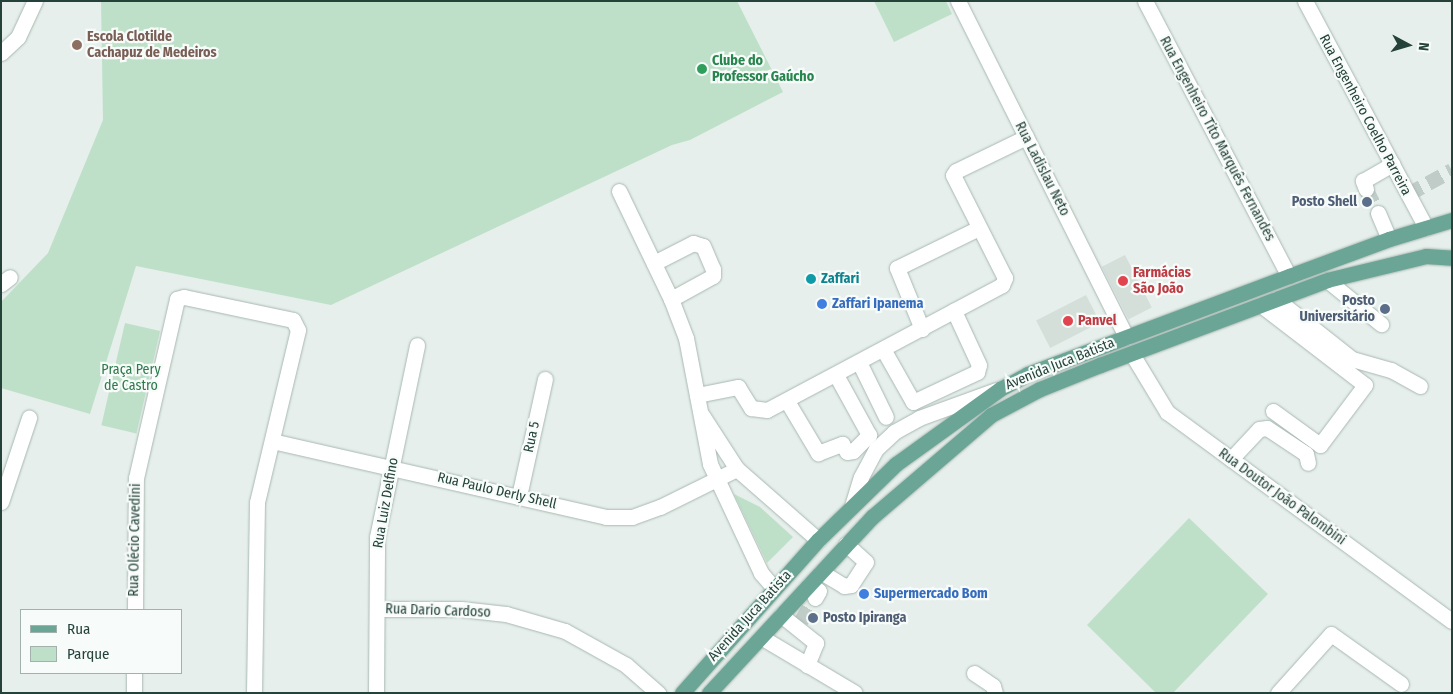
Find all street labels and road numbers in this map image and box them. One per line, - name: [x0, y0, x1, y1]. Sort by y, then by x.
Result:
- street label: Rua Engenheiro Coelho Parreira: [1315, 32, 1415, 198]
- street label: Rua Engenheiro Tito Marquês Fernandes: [1156, 34, 1278, 244]
- street label: Rua Ladislau Neto: [1011, 119, 1073, 219]
- street label: Avenida Juca Batista: [1003, 334, 1117, 394]
- street label: Rua 5: [521, 420, 543, 454]
- street label: Rua Doutor João Palombini: [1215, 445, 1349, 549]
- street label: Rua Luiz Delfino: [370, 456, 402, 550]
- street label: Rua Paulo Derly Shell: [436, 469, 558, 513]
- street label: Rua Olécio Cavedini: [126, 483, 144, 597]
- street label: Avenida Juca Batista: [705, 567, 795, 665]
- street label: Rua Dario Cardoso: [385, 601, 491, 621]

